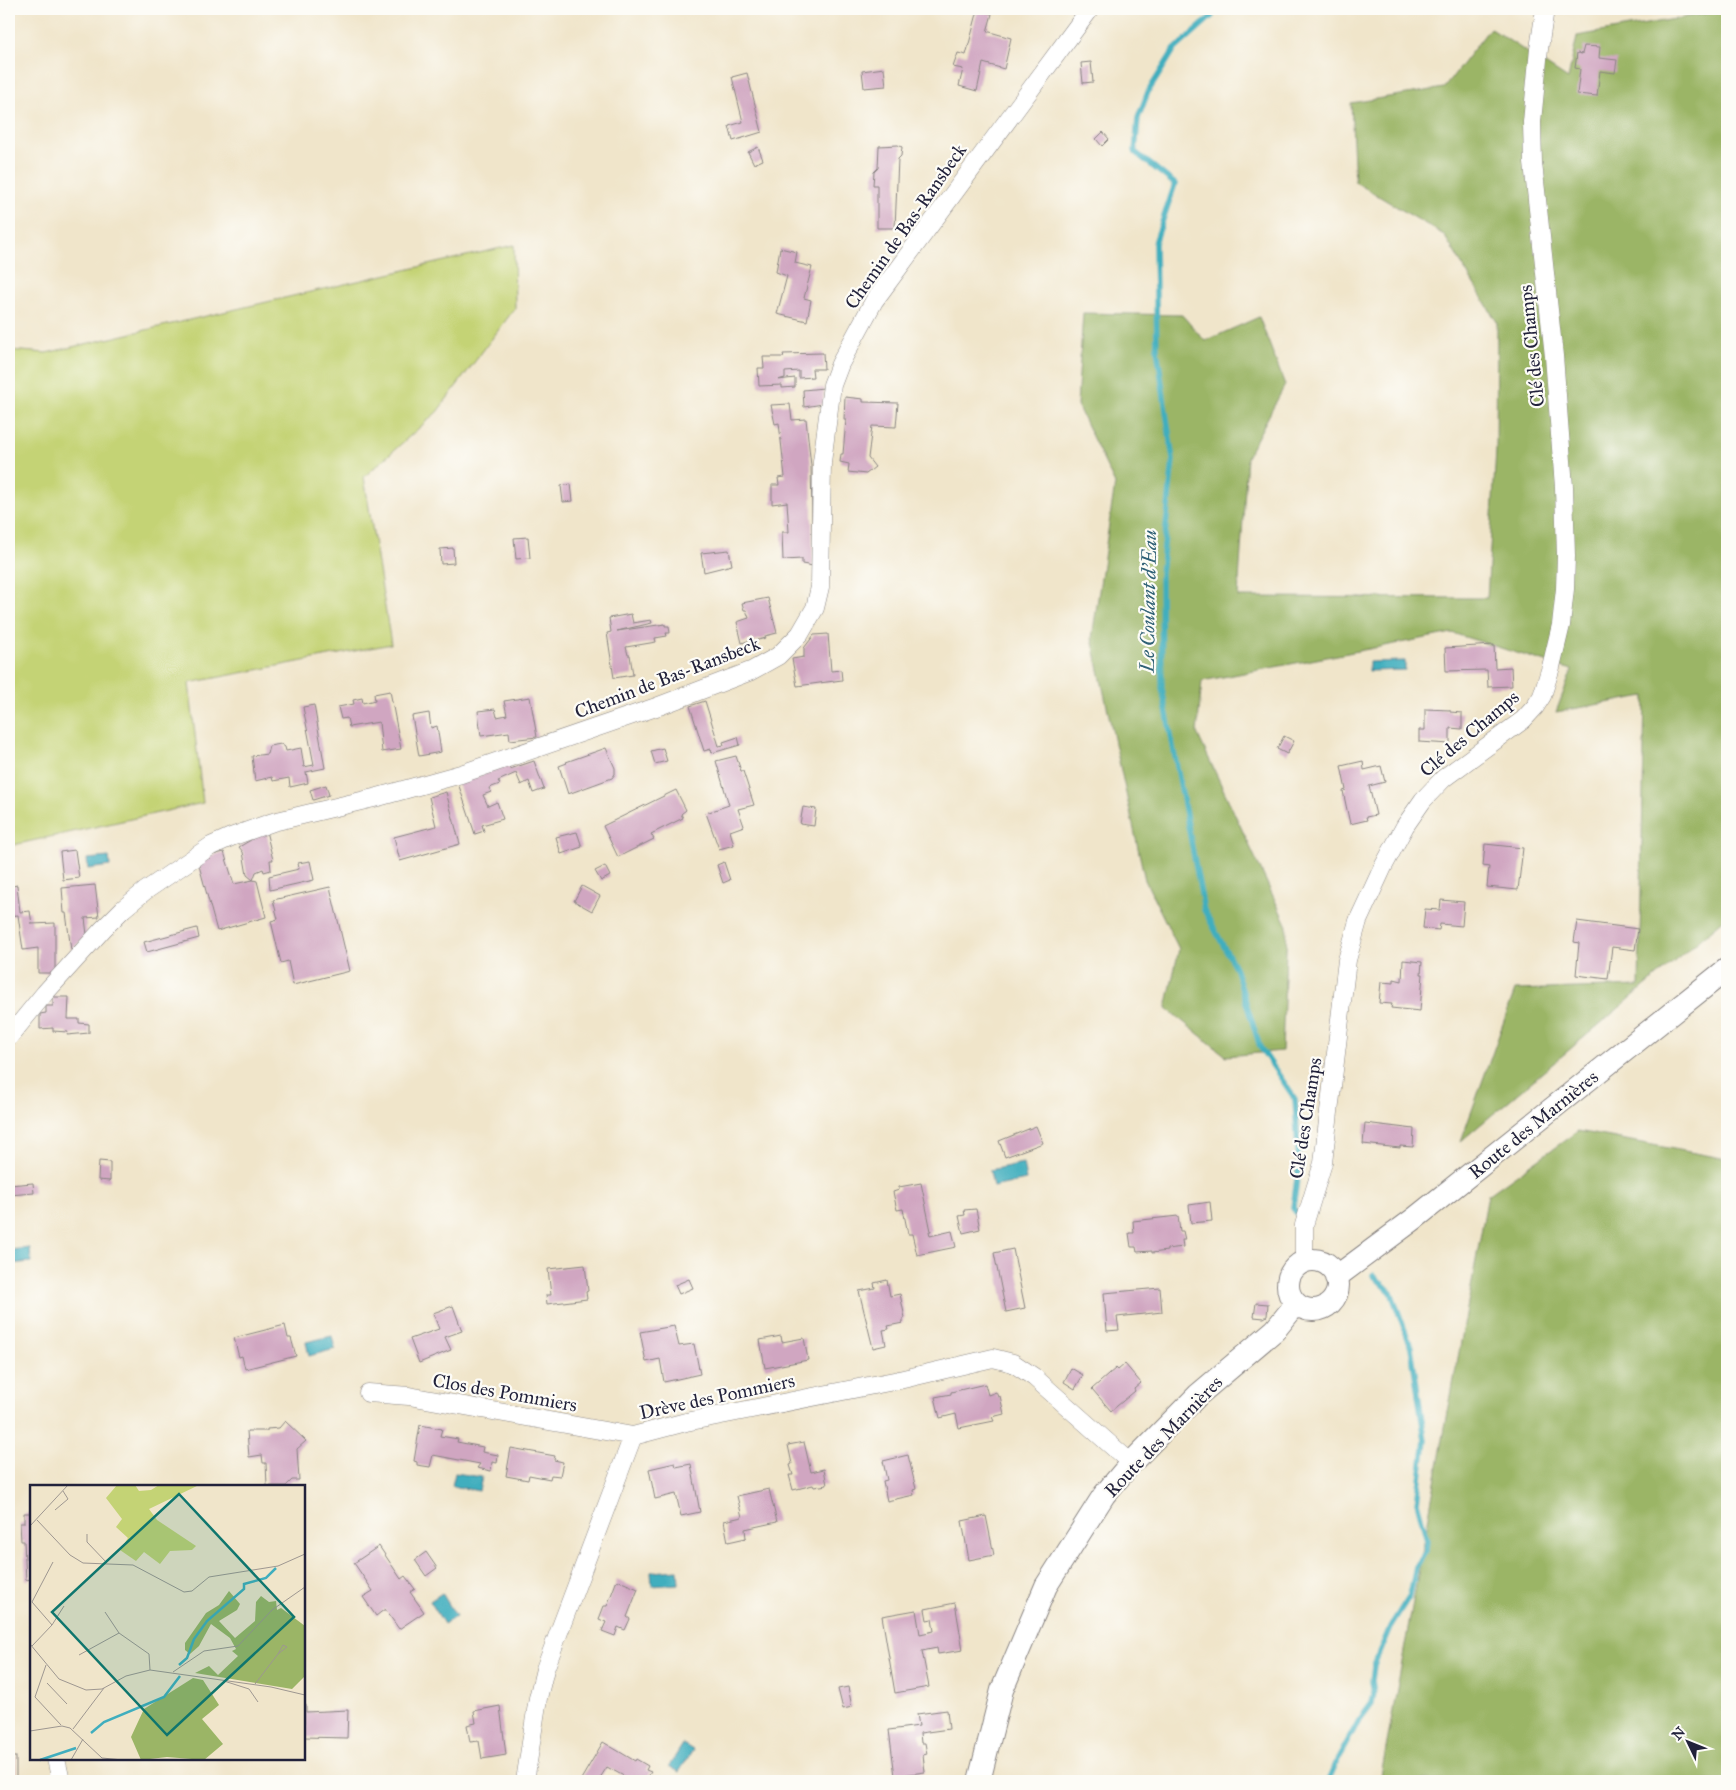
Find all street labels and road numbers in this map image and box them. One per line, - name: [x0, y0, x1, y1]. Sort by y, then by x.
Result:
- street label: Chemin de Bas-Ransbeck: [840, 139, 971, 313]
- street label: Clé des Champs: [1514, 284, 1549, 408]
- street label: Chemin de Bas-Ransbeck: [571, 631, 763, 723]
- street label: Clé des Champs: [1415, 685, 1524, 782]
- street label: Clé des Champs: [1285, 1056, 1326, 1180]
- street label: Route des Marnières: [1464, 1065, 1603, 1184]
- street label: Clos des Pommiers: [431, 1368, 579, 1417]
- street label: Drève des Pommiers: [637, 1369, 797, 1424]
- street label: Route des Marnières: [1099, 1371, 1227, 1502]

